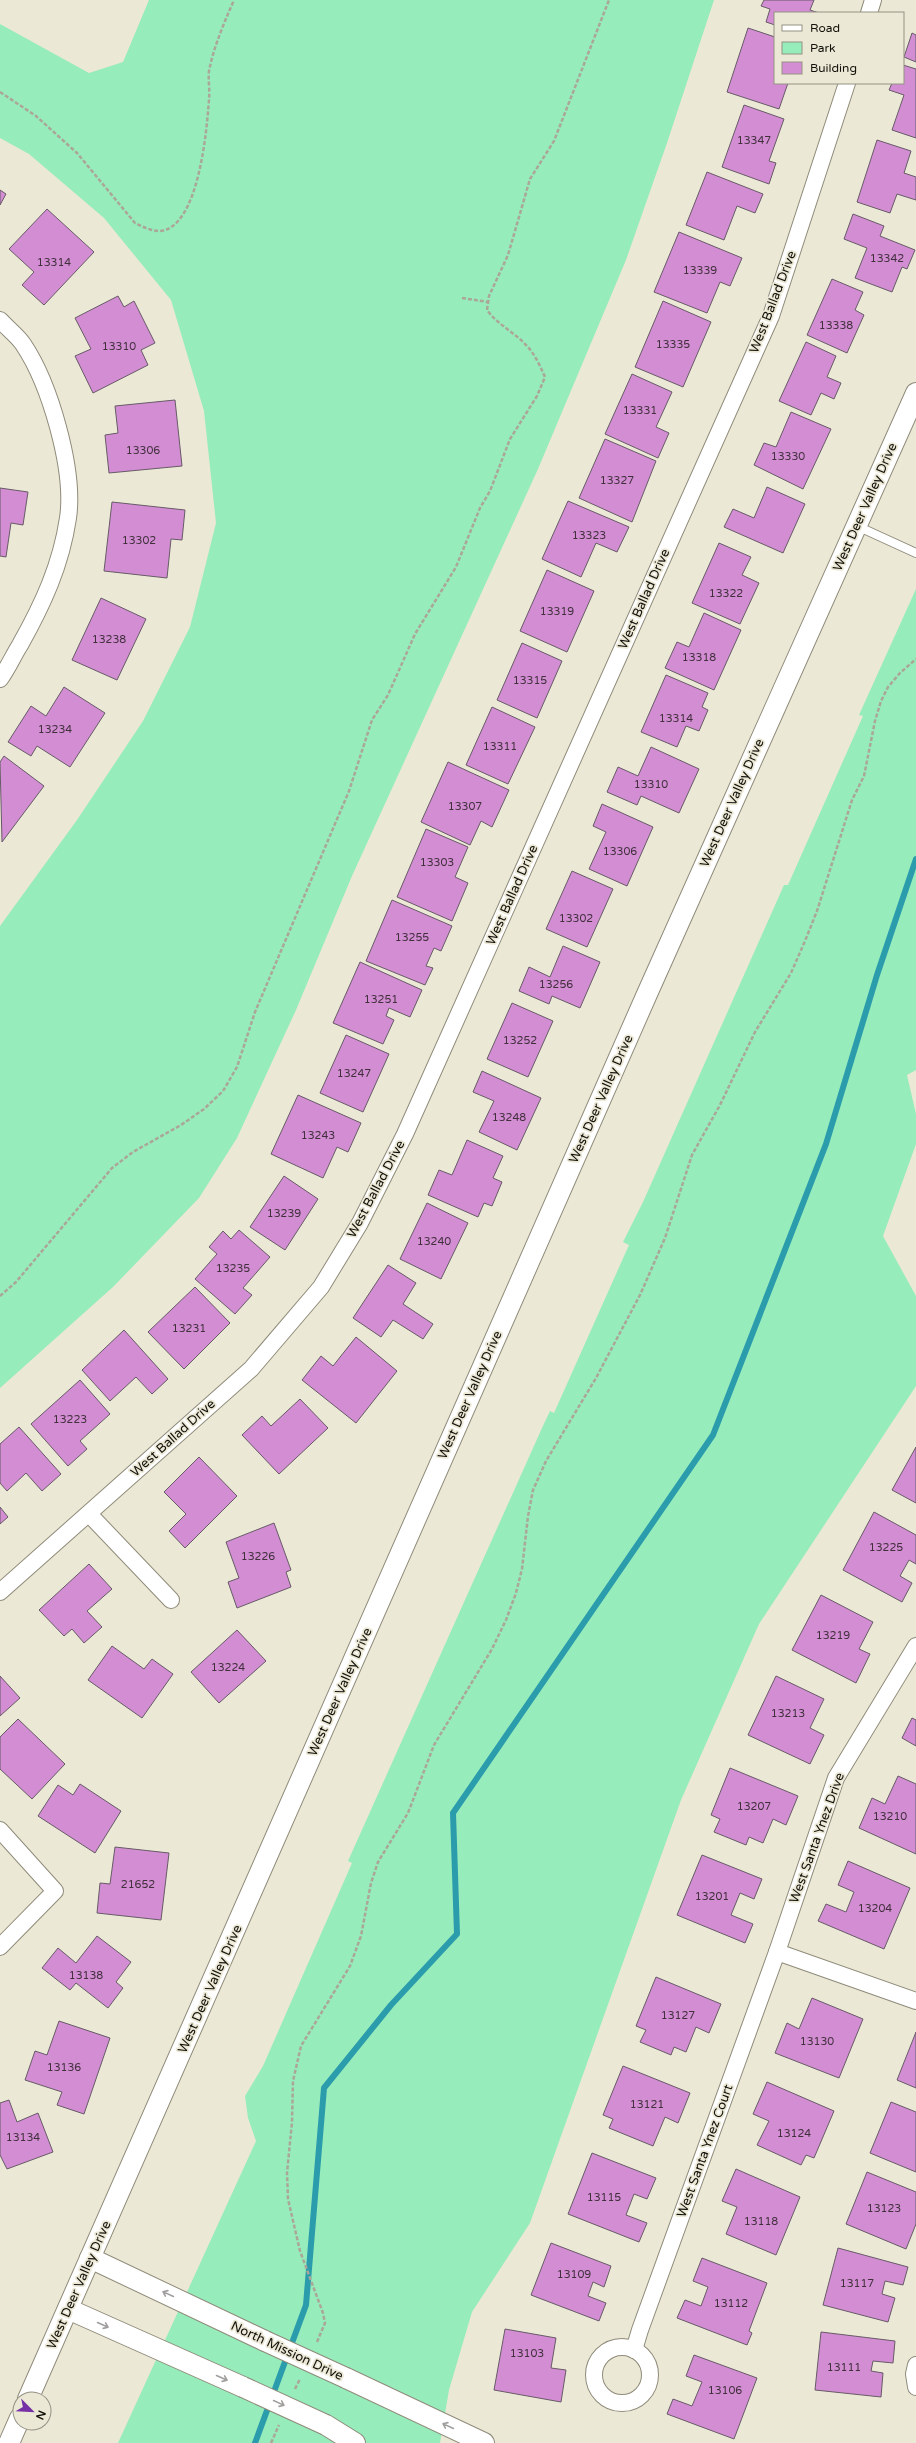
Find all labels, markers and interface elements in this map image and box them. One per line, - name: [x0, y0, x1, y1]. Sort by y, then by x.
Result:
- legend: [774, 12, 904, 84]
- text: Road: [810, 21, 840, 35]
- text: Park: [810, 41, 836, 55]
- text: Building: [810, 61, 857, 75]
- house number: 13347: [737, 134, 771, 147]
- street label: West Ballad Drive: [746, 249, 800, 355]
- house number: 13342: [870, 252, 904, 265]
- house number: 13314: [37, 256, 71, 269]
- house number: 13339: [683, 264, 717, 277]
- house number: 13338: [819, 319, 853, 332]
- house number: 13335: [656, 338, 690, 351]
- house number: 13310: [102, 340, 136, 353]
- house number: 13331: [623, 404, 657, 417]
- street label: West Deer Valley Drive: [829, 440, 901, 574]
- house number: 13306: [126, 444, 160, 457]
- house number: 13330: [771, 450, 805, 463]
- house number: 13327: [600, 474, 634, 487]
- house number: 13323: [572, 529, 606, 542]
- house number: 13302: [122, 534, 156, 547]
- street label: West Ballad Drive: [615, 546, 673, 652]
- house number: 13322: [709, 587, 743, 600]
- house number: 13319: [540, 605, 574, 618]
- house number: 13238: [92, 633, 126, 646]
- house number: 13318: [682, 651, 716, 664]
- house number: 13315: [513, 674, 547, 687]
- house number: 13314: [659, 712, 693, 725]
- house number: 13234: [38, 723, 72, 736]
- street label: West Deer Valley Drive: [696, 736, 768, 870]
- house number: 13311: [483, 740, 517, 753]
- house number: 13310: [634, 778, 668, 791]
- house number: 13307: [448, 800, 482, 813]
- street label: West Ballad Drive: [483, 842, 541, 948]
- house number: 13306: [603, 845, 637, 858]
- house number: 13303: [420, 856, 454, 869]
- house number: 13302: [559, 912, 593, 925]
- house number: 13255: [395, 931, 429, 944]
- house number: 13256: [539, 978, 573, 991]
- house number: 13251: [364, 993, 398, 1006]
- street label: West Deer Valley Drive: [565, 1032, 637, 1166]
- house number: 13252: [503, 1034, 537, 1047]
- house number: 13247: [337, 1067, 371, 1080]
- house number: 13248: [492, 1111, 526, 1124]
- house number: 13243: [301, 1129, 335, 1142]
- street label: West Ballad Drive: [344, 1137, 408, 1241]
- house number: 13239: [267, 1207, 301, 1220]
- house number: 13240: [417, 1235, 451, 1248]
- house number: 13235: [216, 1262, 250, 1275]
- house number: 13231: [172, 1322, 206, 1335]
- street label: West Deer Valley Drive: [434, 1328, 506, 1462]
- street label: West Ballad Drive: [127, 1396, 219, 1480]
- house number: 13223: [53, 1413, 87, 1426]
- house number: 13225: [869, 1541, 903, 1554]
- house number: 13226: [241, 1550, 275, 1563]
- street label: West Deer Valley Drive: [304, 1625, 376, 1759]
- house number: 13219: [816, 1629, 850, 1642]
- house number: 13224: [211, 1661, 245, 1674]
- house number: 13213: [771, 1707, 805, 1720]
- street label: West Santa Ynez Drive: [786, 1771, 848, 1905]
- house number: 13207: [737, 1800, 771, 1813]
- house number: 13210: [873, 1810, 907, 1823]
- house number: 21652: [121, 1878, 155, 1891]
- house number: 13201: [695, 1890, 729, 1903]
- house number: 13204: [858, 1902, 892, 1915]
- street label: West Deer Valley Drive: [174, 1922, 246, 2056]
- house number: 13138: [69, 1969, 103, 1982]
- house number: 13127: [661, 2009, 695, 2022]
- house number: 13130: [800, 2035, 834, 2048]
- house number: 13136: [47, 2061, 81, 2074]
- street label: West Santa Ynez Court: [673, 2082, 737, 2220]
- house number: 13121: [630, 2098, 664, 2111]
- house number: 13124: [777, 2127, 811, 2140]
- house number: 13134: [6, 2131, 40, 2144]
- house number: 13115: [587, 2191, 621, 2204]
- house number: 13123: [867, 2202, 901, 2215]
- house number: 13118: [744, 2215, 778, 2228]
- street label: West Deer Valley Drive: [43, 2218, 115, 2352]
- house number: 13109: [557, 2268, 591, 2281]
- house number: 13117: [840, 2277, 874, 2290]
- one-way arrow: [162, 2290, 174, 2297]
- house number: 13112: [714, 2297, 748, 2310]
- street label: North Mission Drive: [228, 2318, 346, 2384]
- one-way arrow: [97, 2322, 109, 2329]
- house number: 13103: [510, 2347, 544, 2360]
- house number: 13111: [827, 2361, 861, 2374]
- one-way arrow: [216, 2374, 228, 2382]
- house number: 13106: [708, 2384, 742, 2397]
- north arrow: [12, 2391, 52, 2431]
- one-way arrow: [272, 2400, 284, 2407]
- text: N: [33, 2408, 48, 2422]
- one-way arrow: [443, 2422, 455, 2429]

